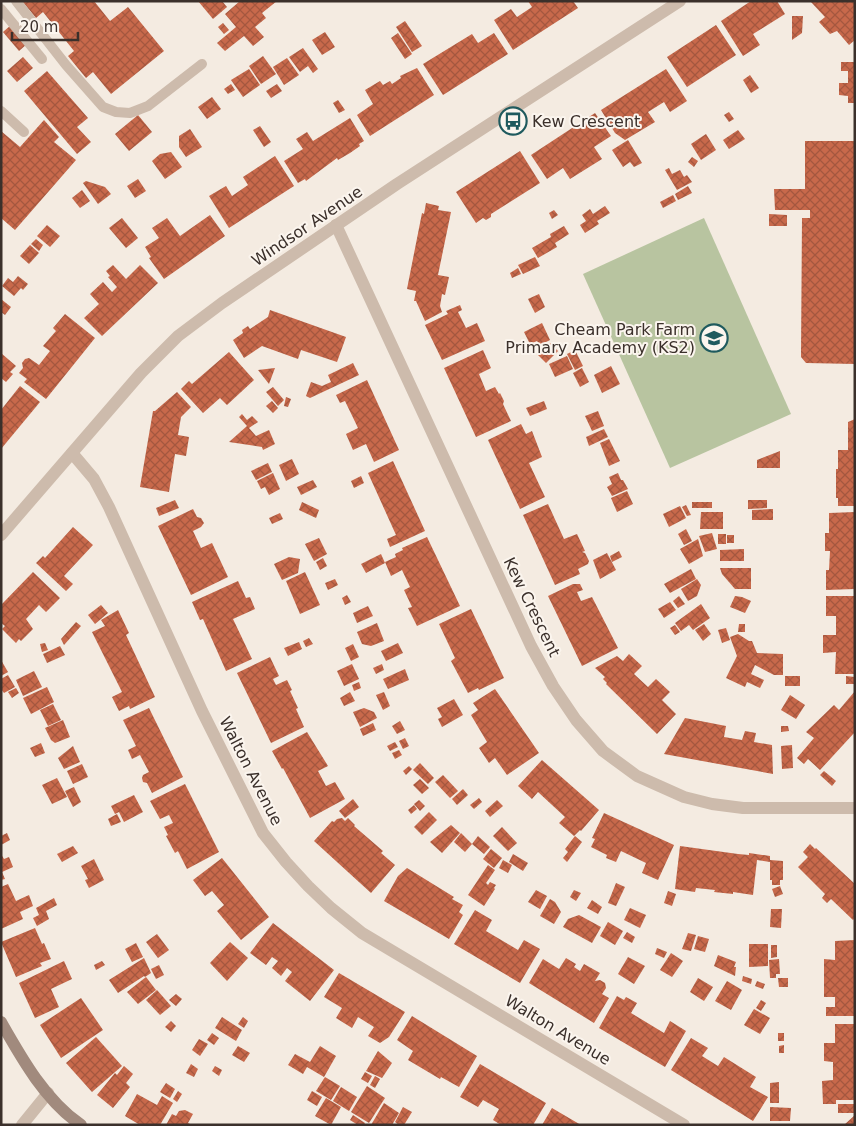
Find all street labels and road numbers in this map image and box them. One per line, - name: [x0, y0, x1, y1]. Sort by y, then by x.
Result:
- street label: Windsor Avenue: [248, 182, 366, 270]
- street label: Kew Crescent: [500, 554, 564, 660]
- street label: Walton Avenue: [215, 713, 287, 829]
- street label: Walton Avenue: [502, 991, 614, 1069]

